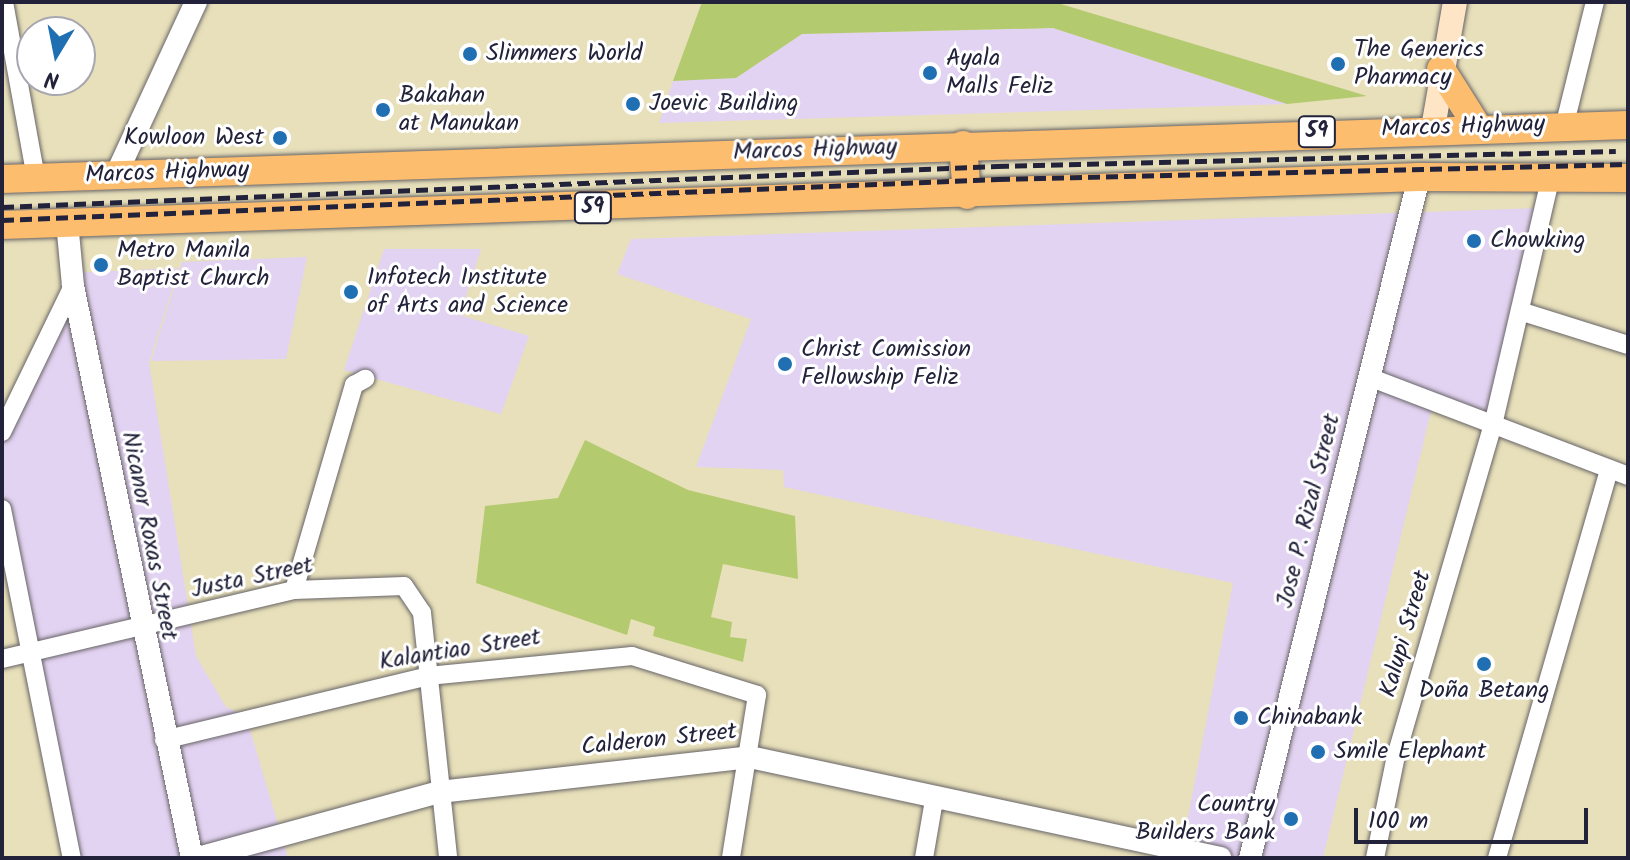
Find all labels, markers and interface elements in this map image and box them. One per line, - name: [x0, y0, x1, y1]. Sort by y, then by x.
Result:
- north arrow: [16, 16, 96, 96]
- place label: The Generics Pharmacy: [1354, 36, 1484, 92]
- place label: Slimmers World: [486, 40, 643, 68]
- marker: Slimmers World: [461, 45, 479, 63]
- place label: Ayala Malls Feliz: [946, 45, 1053, 101]
- marker: The Generics Pharmacy: [1329, 55, 1347, 73]
- text: N: [42, 60, 62, 97]
- marker: Ayala Malls Feliz: [921, 64, 939, 82]
- place label: Bakahan at Manukan: [399, 82, 519, 138]
- place label: Joevic Building: [649, 90, 798, 118]
- marker: Joevic Building: [624, 95, 642, 113]
- marker: Bakahan at Manukan: [374, 101, 392, 119]
- street label: Marcos Highway: [1380, 110, 1546, 144]
- road number: 59: [1297, 114, 1337, 150]
- place label: Kowloon West: [124, 124, 264, 152]
- marker: Kowloon West: [271, 129, 289, 147]
- street label: Marcos Highway: [732, 133, 898, 167]
- street label: Marcos Highway: [84, 156, 250, 190]
- road number: 59: [573, 190, 613, 226]
- place label: Chowking: [1490, 227, 1585, 255]
- marker: Chowking: [1465, 232, 1483, 250]
- place label: Metro Manila Baptist Church: [117, 237, 269, 293]
- marker: Metro Manila Baptist Church: [92, 256, 110, 274]
- place label: Infotech Institute of Arts and Science: [367, 264, 568, 320]
- marker: Infotech Institute of Arts and Science: [342, 283, 360, 301]
- place label: Christ Comission Fellowship Feliz: [801, 336, 971, 392]
- marker: Christ Comission Fellowship Feliz: [776, 355, 794, 373]
- street label: Jose P. Rizal Street: [1271, 411, 1347, 611]
- street label: Nicanor Roxas Street: [115, 429, 183, 643]
- street label: Justa Street: [188, 551, 316, 605]
- street label: Kalupi Street: [1374, 567, 1438, 701]
- street label: Kalantiao Street: [377, 623, 543, 677]
- marker: Doña Betang: [1475, 655, 1493, 673]
- place label: Doña Betang: [1419, 677, 1549, 705]
- place label: Chinabank: [1257, 704, 1362, 732]
- marker: Chinabank: [1232, 709, 1250, 727]
- street label: Calderon Street: [580, 718, 738, 762]
- place label: Smile Elephant: [1334, 738, 1486, 766]
- marker: Smile Elephant: [1309, 743, 1327, 761]
- place label: Country Builders Bank: [1135, 791, 1275, 847]
- scale bar: [1358, 792, 1592, 842]
- text: 100 m: [1368, 802, 1428, 841]
- marker: Country Builders Bank: [1282, 810, 1300, 828]

